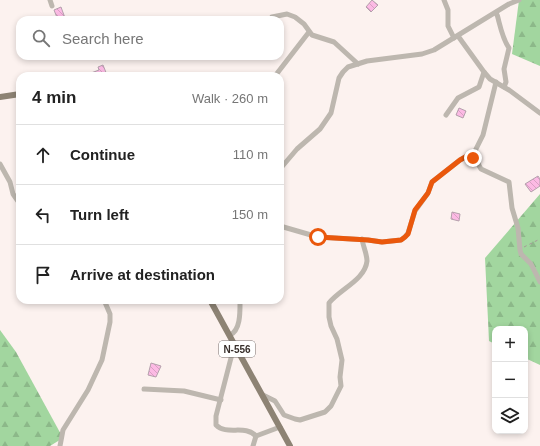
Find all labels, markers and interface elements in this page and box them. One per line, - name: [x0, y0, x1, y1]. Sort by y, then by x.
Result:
- search box: [16, 16, 284, 60]
- icon: search: [30, 27, 52, 49]
- text: Search here: [62, 30, 144, 47]
- text: 4 min: [32, 88, 76, 107]
- text: Walk · 260 m: [192, 91, 268, 106]
- icon: ahead: [32, 144, 54, 166]
- text: Continue: [70, 146, 135, 163]
- text: 110 m: [233, 147, 268, 162]
- route end: [464, 149, 482, 167]
- icon: left: [32, 204, 54, 226]
- text: Turn left: [70, 206, 129, 223]
- text: 150 m: [232, 207, 268, 222]
- route start: [309, 228, 327, 246]
- icon: arrive: [32, 264, 54, 286]
- text: Arrive at destination: [70, 266, 215, 283]
- map controls: [492, 326, 528, 434]
- button: +: [492, 326, 528, 362]
- road number: N-556: [219, 341, 255, 357]
- button: −: [492, 362, 528, 398]
- button: layers: [492, 398, 528, 434]

